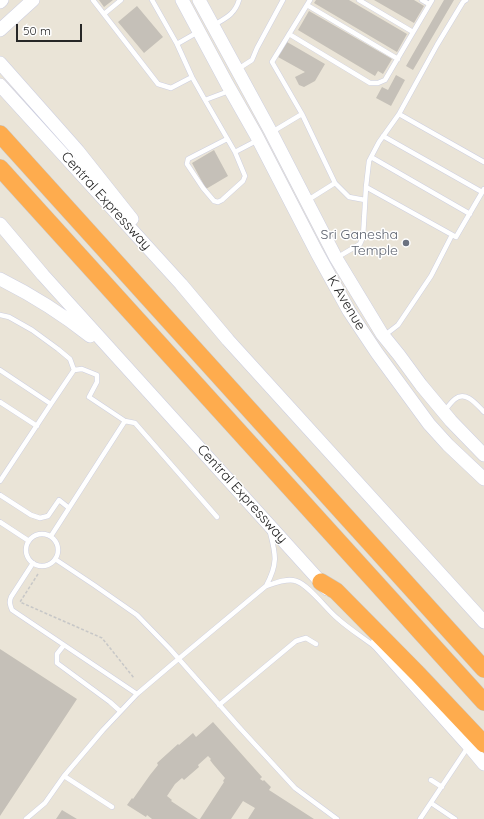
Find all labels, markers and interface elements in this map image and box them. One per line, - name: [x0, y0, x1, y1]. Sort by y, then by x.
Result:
- scale bar: [18, 16, 84, 42]
- text: 50 m: [23, 23, 51, 38]
- street label: Central Expressway: [57, 148, 155, 254]
- place label: Sri Ganesha Temple: [321, 227, 398, 260]
- marker: Sri Ganesha Temple: [401, 238, 411, 248]
- street label: K Avenue: [323, 272, 369, 334]
- street label: Central Expressway: [193, 441, 291, 547]

